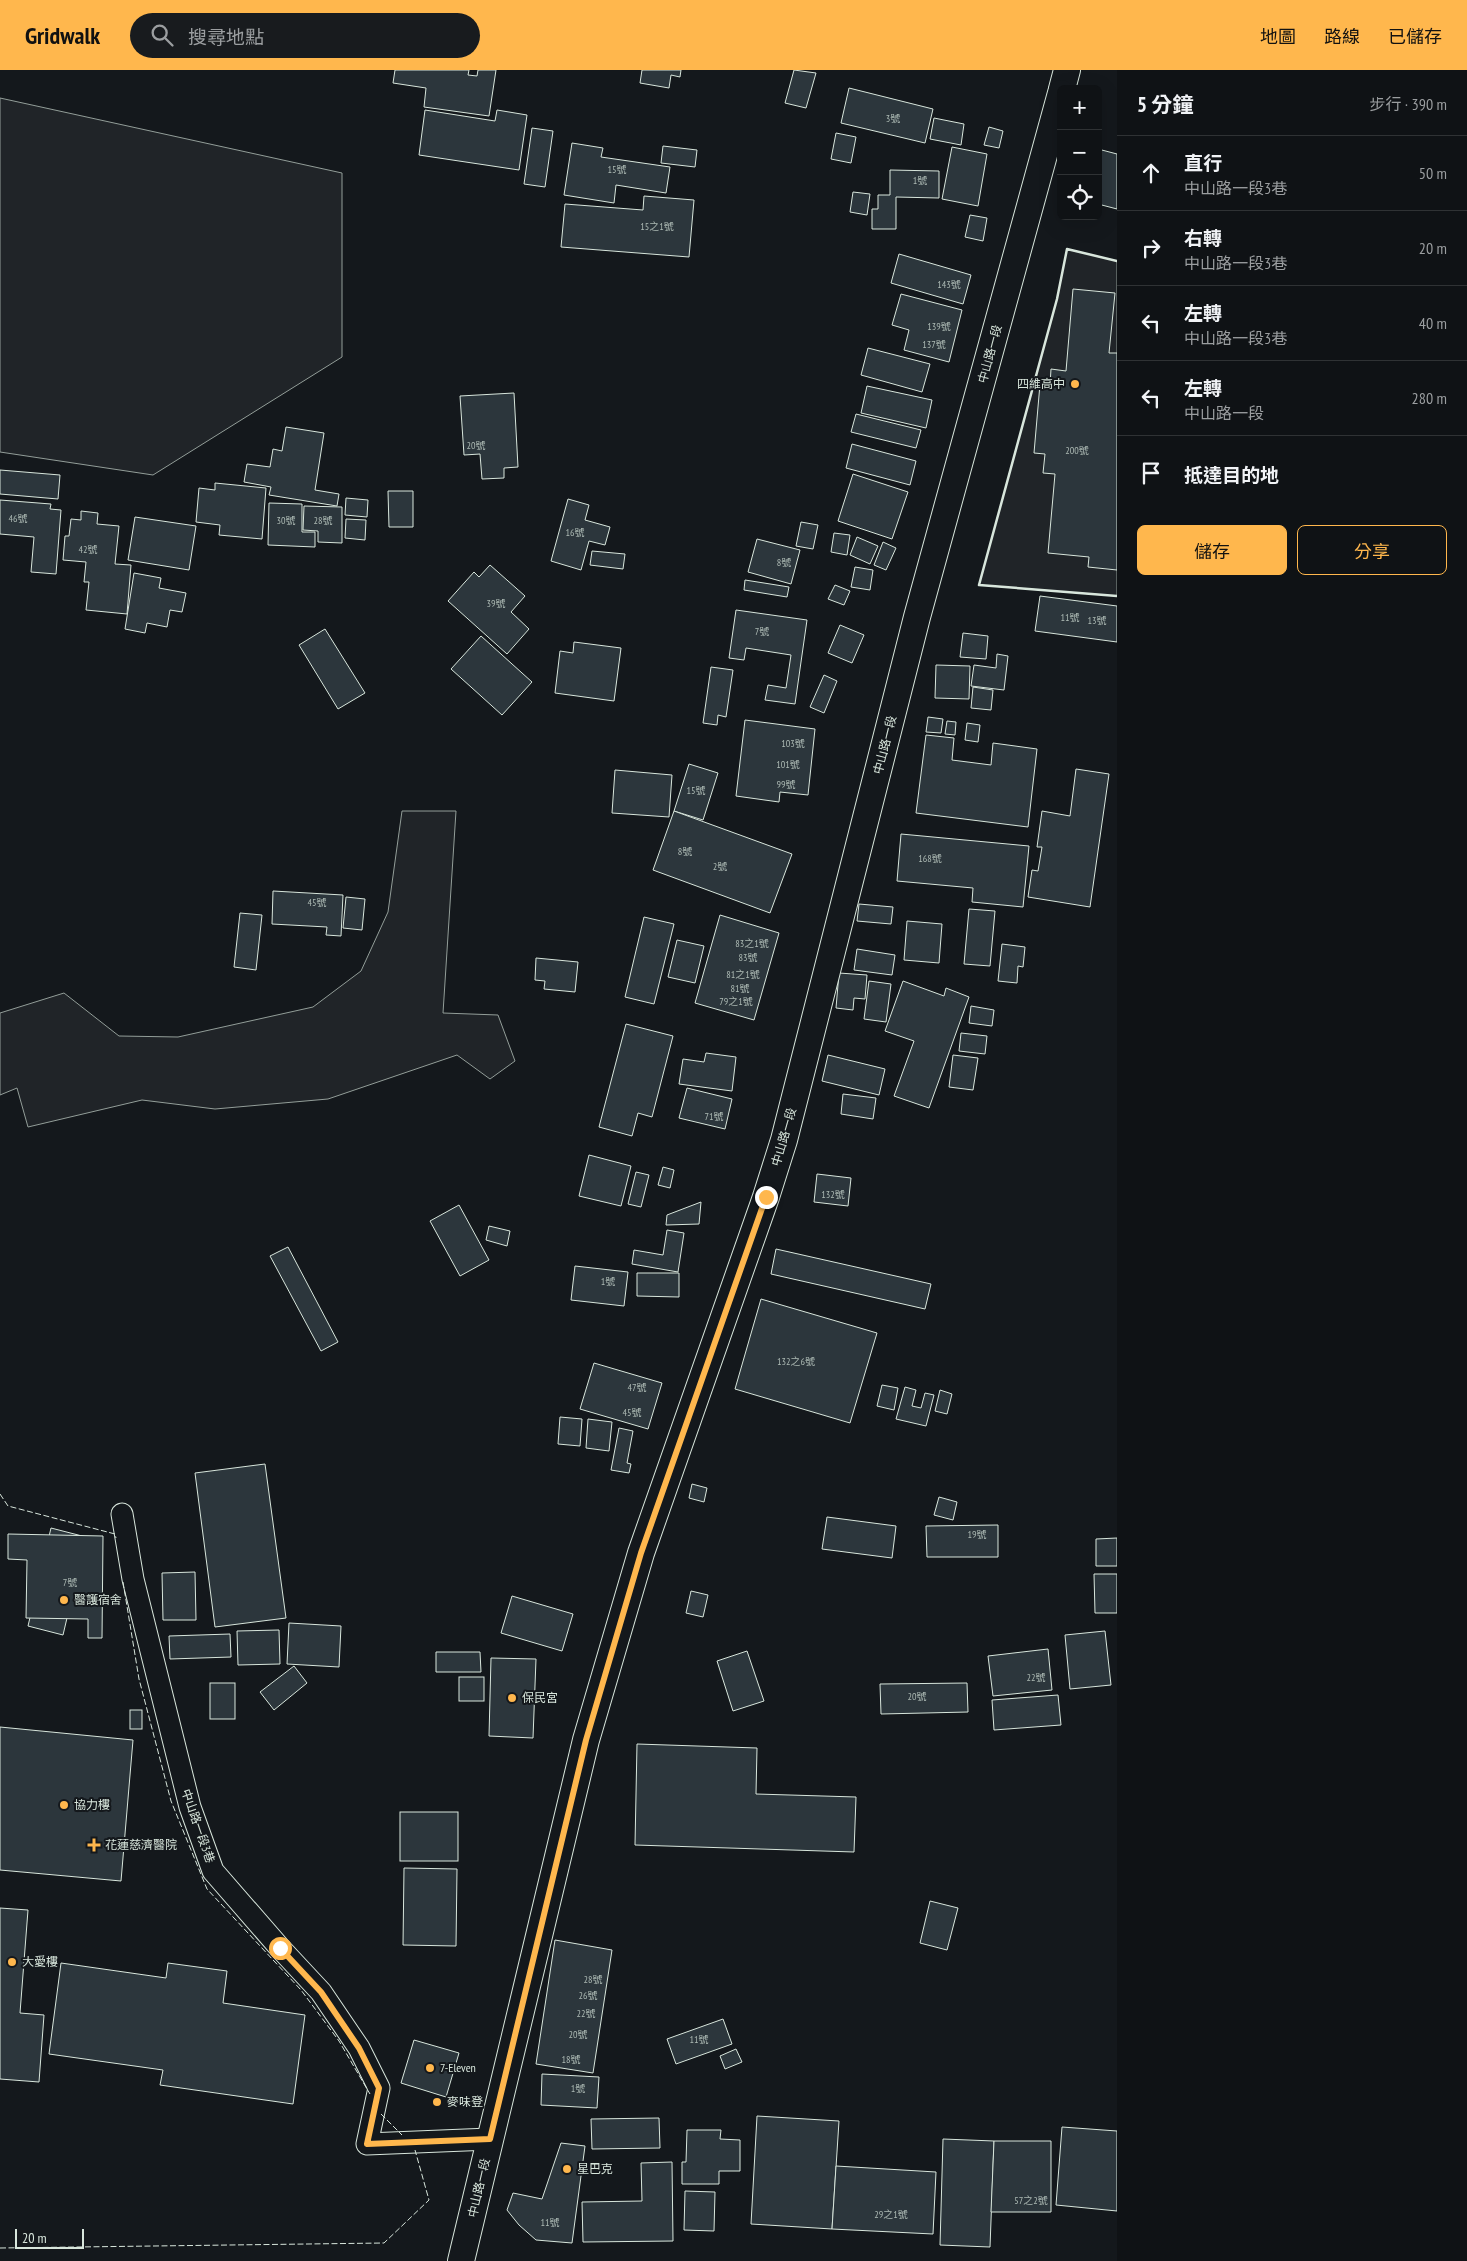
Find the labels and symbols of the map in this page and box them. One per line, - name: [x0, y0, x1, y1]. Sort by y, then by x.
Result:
- house number: 3號: [886, 112, 900, 125]
- house number: 15號: [608, 163, 627, 176]
- house number: 1號: [913, 174, 927, 187]
- house number: 15之1號: [640, 220, 674, 233]
- house number: 143號: [937, 278, 961, 291]
- house number: 139號: [927, 320, 951, 333]
- street label: 中山路一段: [975, 323, 1005, 385]
- house number: 137號: [922, 338, 946, 351]
- place label: 四維高中: [1017, 376, 1065, 391]
- marker: 四維高中: [1069, 378, 1081, 390]
- house number: 20號: [467, 439, 486, 452]
- house number: 200號: [1065, 444, 1089, 457]
- house number: 46號: [9, 512, 28, 525]
- house number: 30號: [277, 514, 296, 527]
- house number: 28號: [314, 514, 333, 527]
- house number: 16號: [566, 526, 585, 539]
- house number: 42號: [79, 543, 98, 556]
- house number: 8號: [777, 556, 791, 569]
- house number: 39號: [487, 597, 506, 610]
- house number: 11號: [1061, 611, 1080, 624]
- house number: 13號: [1088, 614, 1107, 627]
- house number: 7號: [755, 625, 769, 638]
- street label: 中山路一段: [870, 714, 899, 776]
- house number: 103號: [781, 737, 805, 750]
- house number: 101號: [776, 758, 800, 771]
- house number: 99號: [777, 778, 796, 791]
- house number: 15號: [687, 784, 706, 797]
- house number: 8號: [678, 845, 692, 858]
- house number: 168號: [918, 852, 942, 865]
- house number: 2號: [713, 860, 727, 873]
- house number: 45號: [308, 896, 327, 909]
- house number: 83之1號: [735, 937, 769, 950]
- house number: 83號: [739, 951, 758, 964]
- house number: 81之1號: [726, 968, 760, 981]
- house number: 81號: [731, 982, 750, 995]
- house number: 79之1號: [719, 995, 753, 1008]
- street label: 中山路一段: [768, 1106, 799, 1168]
- house number: 71號: [705, 1110, 724, 1123]
- route end: [755, 1186, 778, 1209]
- house number: 132號: [821, 1188, 845, 1201]
- house number: 1號: [601, 1275, 615, 1288]
- house number: 132之6號: [777, 1355, 815, 1368]
- house number: 47號: [628, 1381, 647, 1394]
- house number: 45號: [623, 1406, 642, 1419]
- house number: 19號: [968, 1528, 987, 1541]
- house number: 7號: [63, 1576, 77, 1589]
- place label: 醫護宿舍: [74, 1592, 122, 1607]
- marker: 醫護宿舍: [58, 1594, 70, 1606]
- house number: 22號: [1027, 1671, 1046, 1684]
- place label: 保民宮: [522, 1690, 558, 1705]
- house number: 20號: [908, 1690, 927, 1703]
- marker: 保民宮: [506, 1692, 518, 1704]
- street label: 中山路一段3巷: [179, 1787, 218, 1865]
- place label: 協力樓: [74, 1797, 110, 1812]
- marker: 協力樓: [58, 1799, 70, 1811]
- place label: 花蓮慈濟醫院: [105, 1837, 177, 1852]
- marker: 花蓮慈濟醫院: [87, 1838, 101, 1852]
- route start: [269, 1937, 292, 1960]
- place label: 大愛樓: [22, 1954, 58, 1969]
- marker: 大愛樓: [6, 1956, 18, 1968]
- house number: 28號: [584, 1973, 603, 1986]
- house number: 26號: [579, 1989, 598, 2002]
- house number: 22號: [577, 2007, 596, 2020]
- house number: 20號: [569, 2028, 588, 2041]
- house number: 11號: [690, 2033, 709, 2046]
- house number: 18號: [562, 2053, 581, 2066]
- place label: 7-Eleven: [440, 2060, 476, 2075]
- marker: 7-Eleven: [424, 2062, 436, 2074]
- house number: 1號: [571, 2082, 585, 2095]
- place label: 麥味登: [447, 2094, 483, 2109]
- marker: 麥味登: [431, 2096, 443, 2108]
- street label: 中山路一段: [464, 2157, 493, 2219]
- place label: 星巴克: [577, 2161, 613, 2176]
- marker: 星巴克: [561, 2163, 573, 2175]
- house number: 57之2號: [1014, 2194, 1048, 2207]
- house number: 29之1號: [874, 2208, 908, 2221]
- house number: 11號: [541, 2216, 560, 2229]
- scale bar: [15, 2226, 84, 2249]

